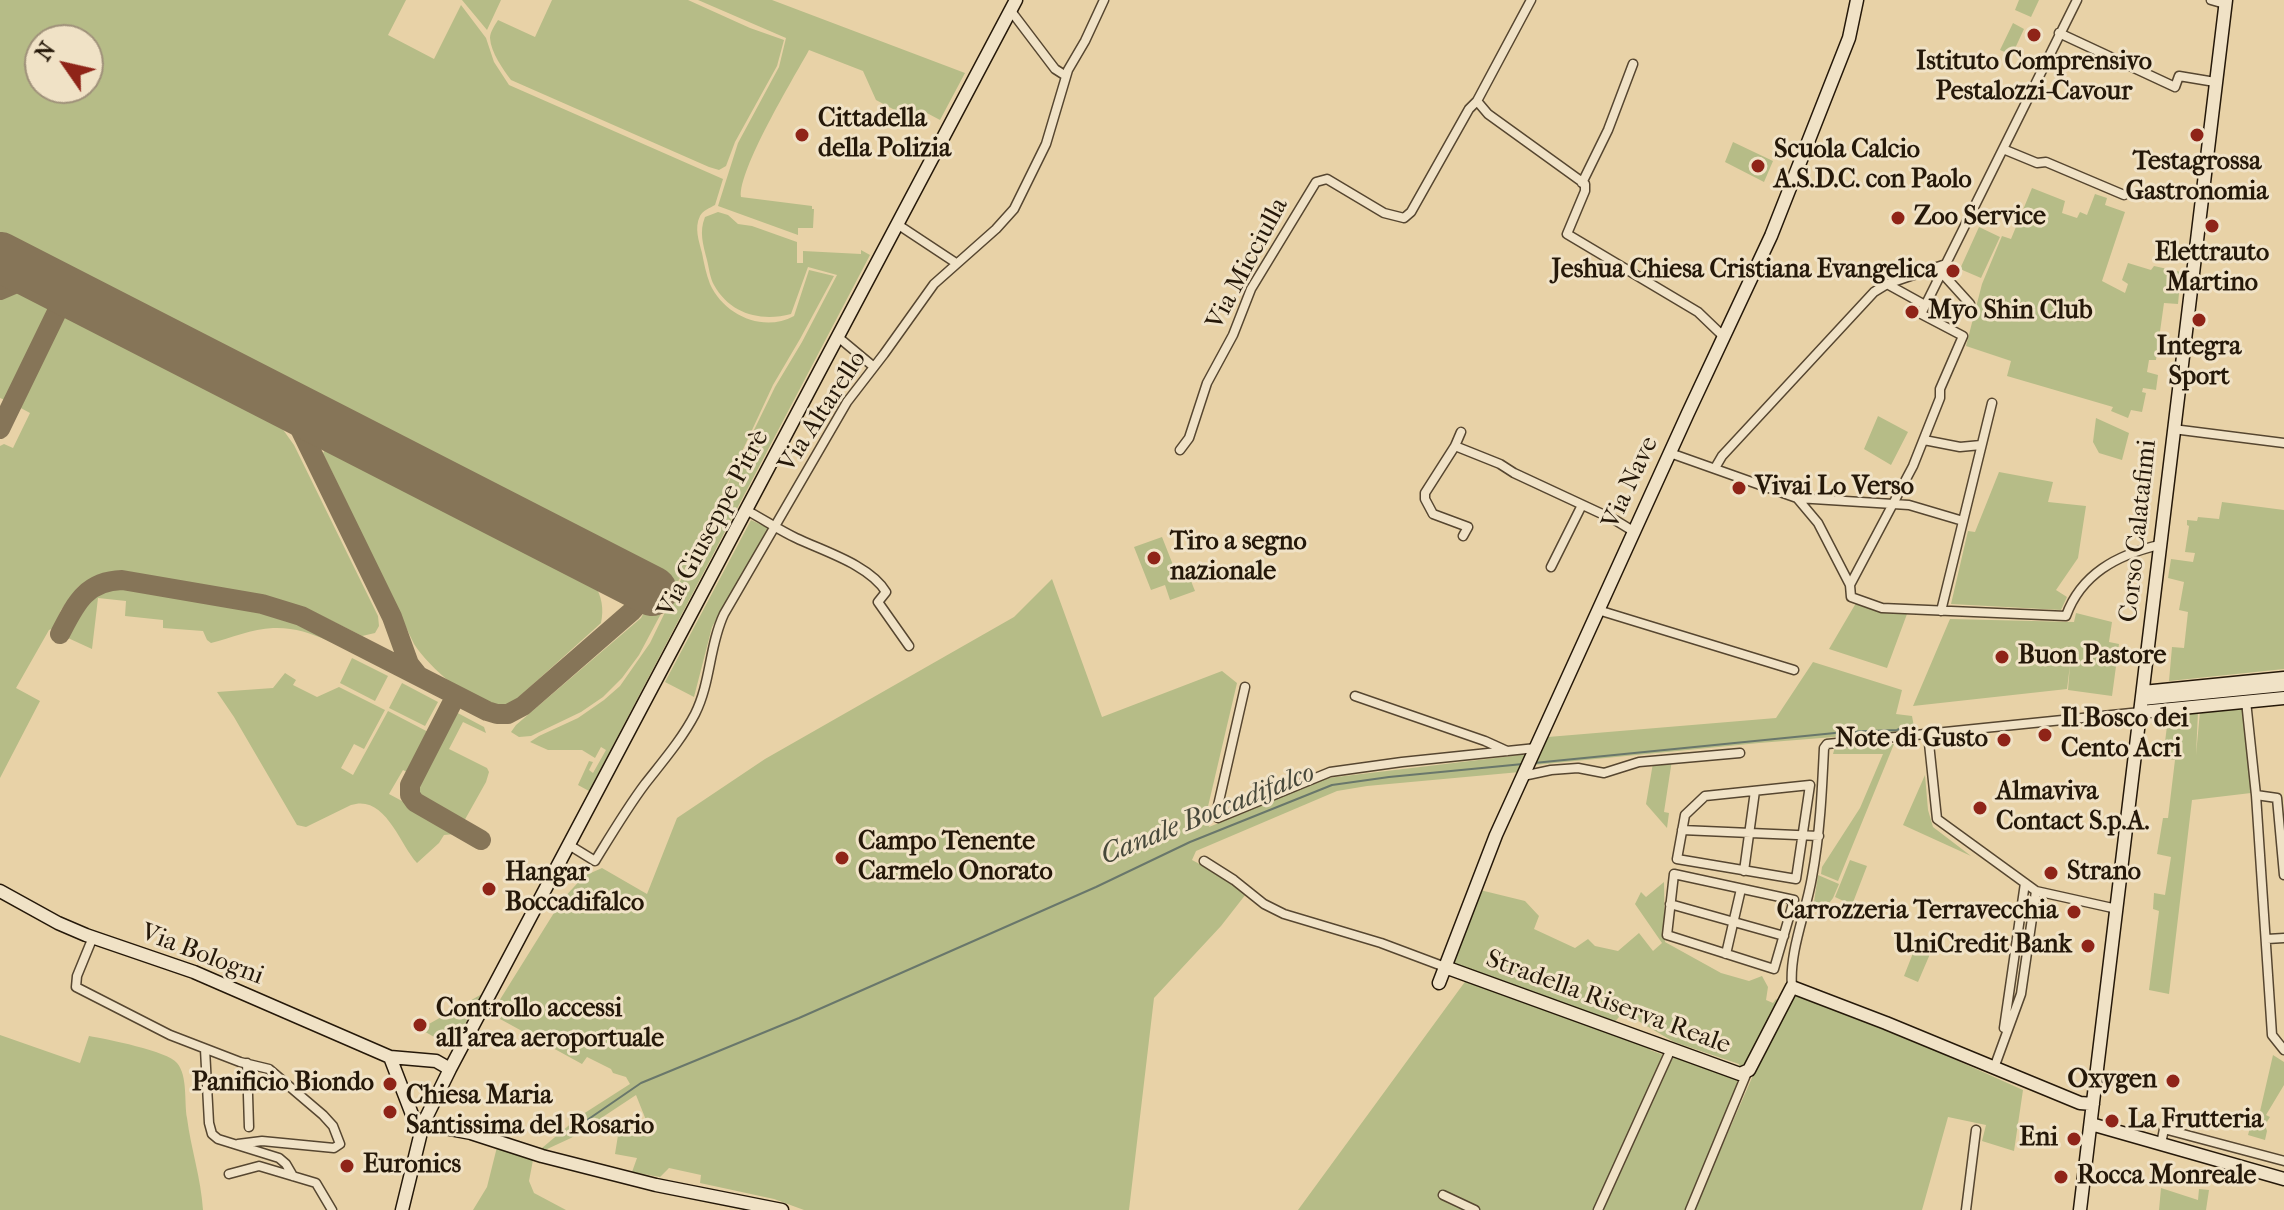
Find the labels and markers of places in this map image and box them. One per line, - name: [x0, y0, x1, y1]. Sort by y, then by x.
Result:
- marker: Istituto Comprensivo Pestalozzi-Cavour: [2025, 26, 2043, 44]
- place label: Istituto Comprensivo Pestalozzi-Cavour: [1916, 47, 2152, 108]
- place label: Cittadella della Polizia: [818, 104, 951, 166]
- marker: Cittadella della Polizia: [793, 126, 811, 144]
- marker: Testagrossa Gastronomia: [2188, 126, 2206, 144]
- place label: Scuola Calcio A.S.D.C. con Paolo: [1774, 135, 1972, 196]
- place label: Testagrossa Gastronomia: [2126, 147, 2268, 208]
- marker: Scuola Calcio A.S.D.C. con Paolo: [1749, 157, 1767, 175]
- place label: Zoo Service: [1914, 202, 2046, 234]
- marker: Zoo Service: [1889, 209, 1907, 227]
- marker: Elettrauto Martino: [2203, 217, 2221, 235]
- place label: Elettrauto Martino: [2155, 238, 2269, 300]
- place label: Jeshua Chiesa Cristiana Evangelica: [1552, 255, 1937, 287]
- marker: Jeshua Chiesa Cristiana Evangelica: [1944, 262, 1962, 280]
- place label: Myo Shin Club: [1928, 296, 2092, 328]
- marker: Myo Shin Club: [1903, 303, 1921, 321]
- marker: Integra Sport: [2190, 311, 2208, 329]
- place label: Integra Sport: [2157, 332, 2241, 394]
- place label: Vivai Lo Verso: [1755, 472, 1914, 504]
- marker: Vivai Lo Verso: [1730, 479, 1748, 497]
- place label: Tiro a segno nazionale: [1170, 527, 1307, 588]
- marker: Tiro a segno nazionale: [1145, 549, 1163, 567]
- place label: Buon Pastore: [2018, 641, 2166, 673]
- marker: Buon Pastore: [1993, 648, 2011, 666]
- place label: Il Bosco dei Cento Acri: [2061, 704, 2189, 766]
- place label: Note di Gusto: [1835, 724, 1988, 756]
- marker: Il Bosco dei Cento Acri: [2036, 726, 2054, 744]
- marker: Note di Gusto: [1995, 731, 2013, 749]
- place label: Almaviva Contact S.p.A.: [1996, 777, 2149, 838]
- marker: Almaviva Contact S.p.A.: [1971, 799, 1989, 817]
- place label: Campo Tenente Carmelo Onorato: [858, 827, 1053, 888]
- marker: Campo Tenente Carmelo Onorato: [833, 849, 851, 867]
- place label: Strano: [2067, 857, 2141, 889]
- place label: Hangar Boccadifalco: [505, 858, 644, 920]
- marker: Strano: [2042, 864, 2060, 882]
- marker: Hangar Boccadifalco: [480, 880, 498, 898]
- place label: Carrozzeria Terravecchia: [1777, 896, 2058, 928]
- marker: Carrozzeria Terravecchia: [2065, 903, 2083, 921]
- place label: UniCredit Bank: [1894, 930, 2072, 962]
- marker: UniCredit Bank: [2079, 937, 2097, 955]
- place label: Controllo accessi all'area aeroportuale: [436, 994, 664, 1056]
- marker: Controllo accessi all'area aeroportuale: [411, 1016, 429, 1034]
- place label: Oxygen: [2068, 1065, 2157, 1097]
- place label: Panificio Biondo: [192, 1068, 374, 1100]
- marker: Oxygen: [2164, 1072, 2182, 1090]
- marker: Panificio Biondo: [381, 1075, 399, 1093]
- place label: Chiesa Maria Santissima del Rosario: [406, 1081, 654, 1142]
- marker: Chiesa Maria Santissima del Rosario: [381, 1103, 399, 1121]
- place label: La Frutteria: [2128, 1105, 2263, 1137]
- marker: La Frutteria: [2103, 1112, 2121, 1130]
- place label: Eni: [2019, 1123, 2058, 1155]
- marker: Eni: [2065, 1130, 2083, 1148]
- place label: Euronics: [363, 1150, 461, 1182]
- marker: Euronics: [338, 1157, 356, 1175]
- place label: Rocca Monreale: [2077, 1161, 2256, 1193]
- marker: Rocca Monreale: [2052, 1168, 2070, 1186]

